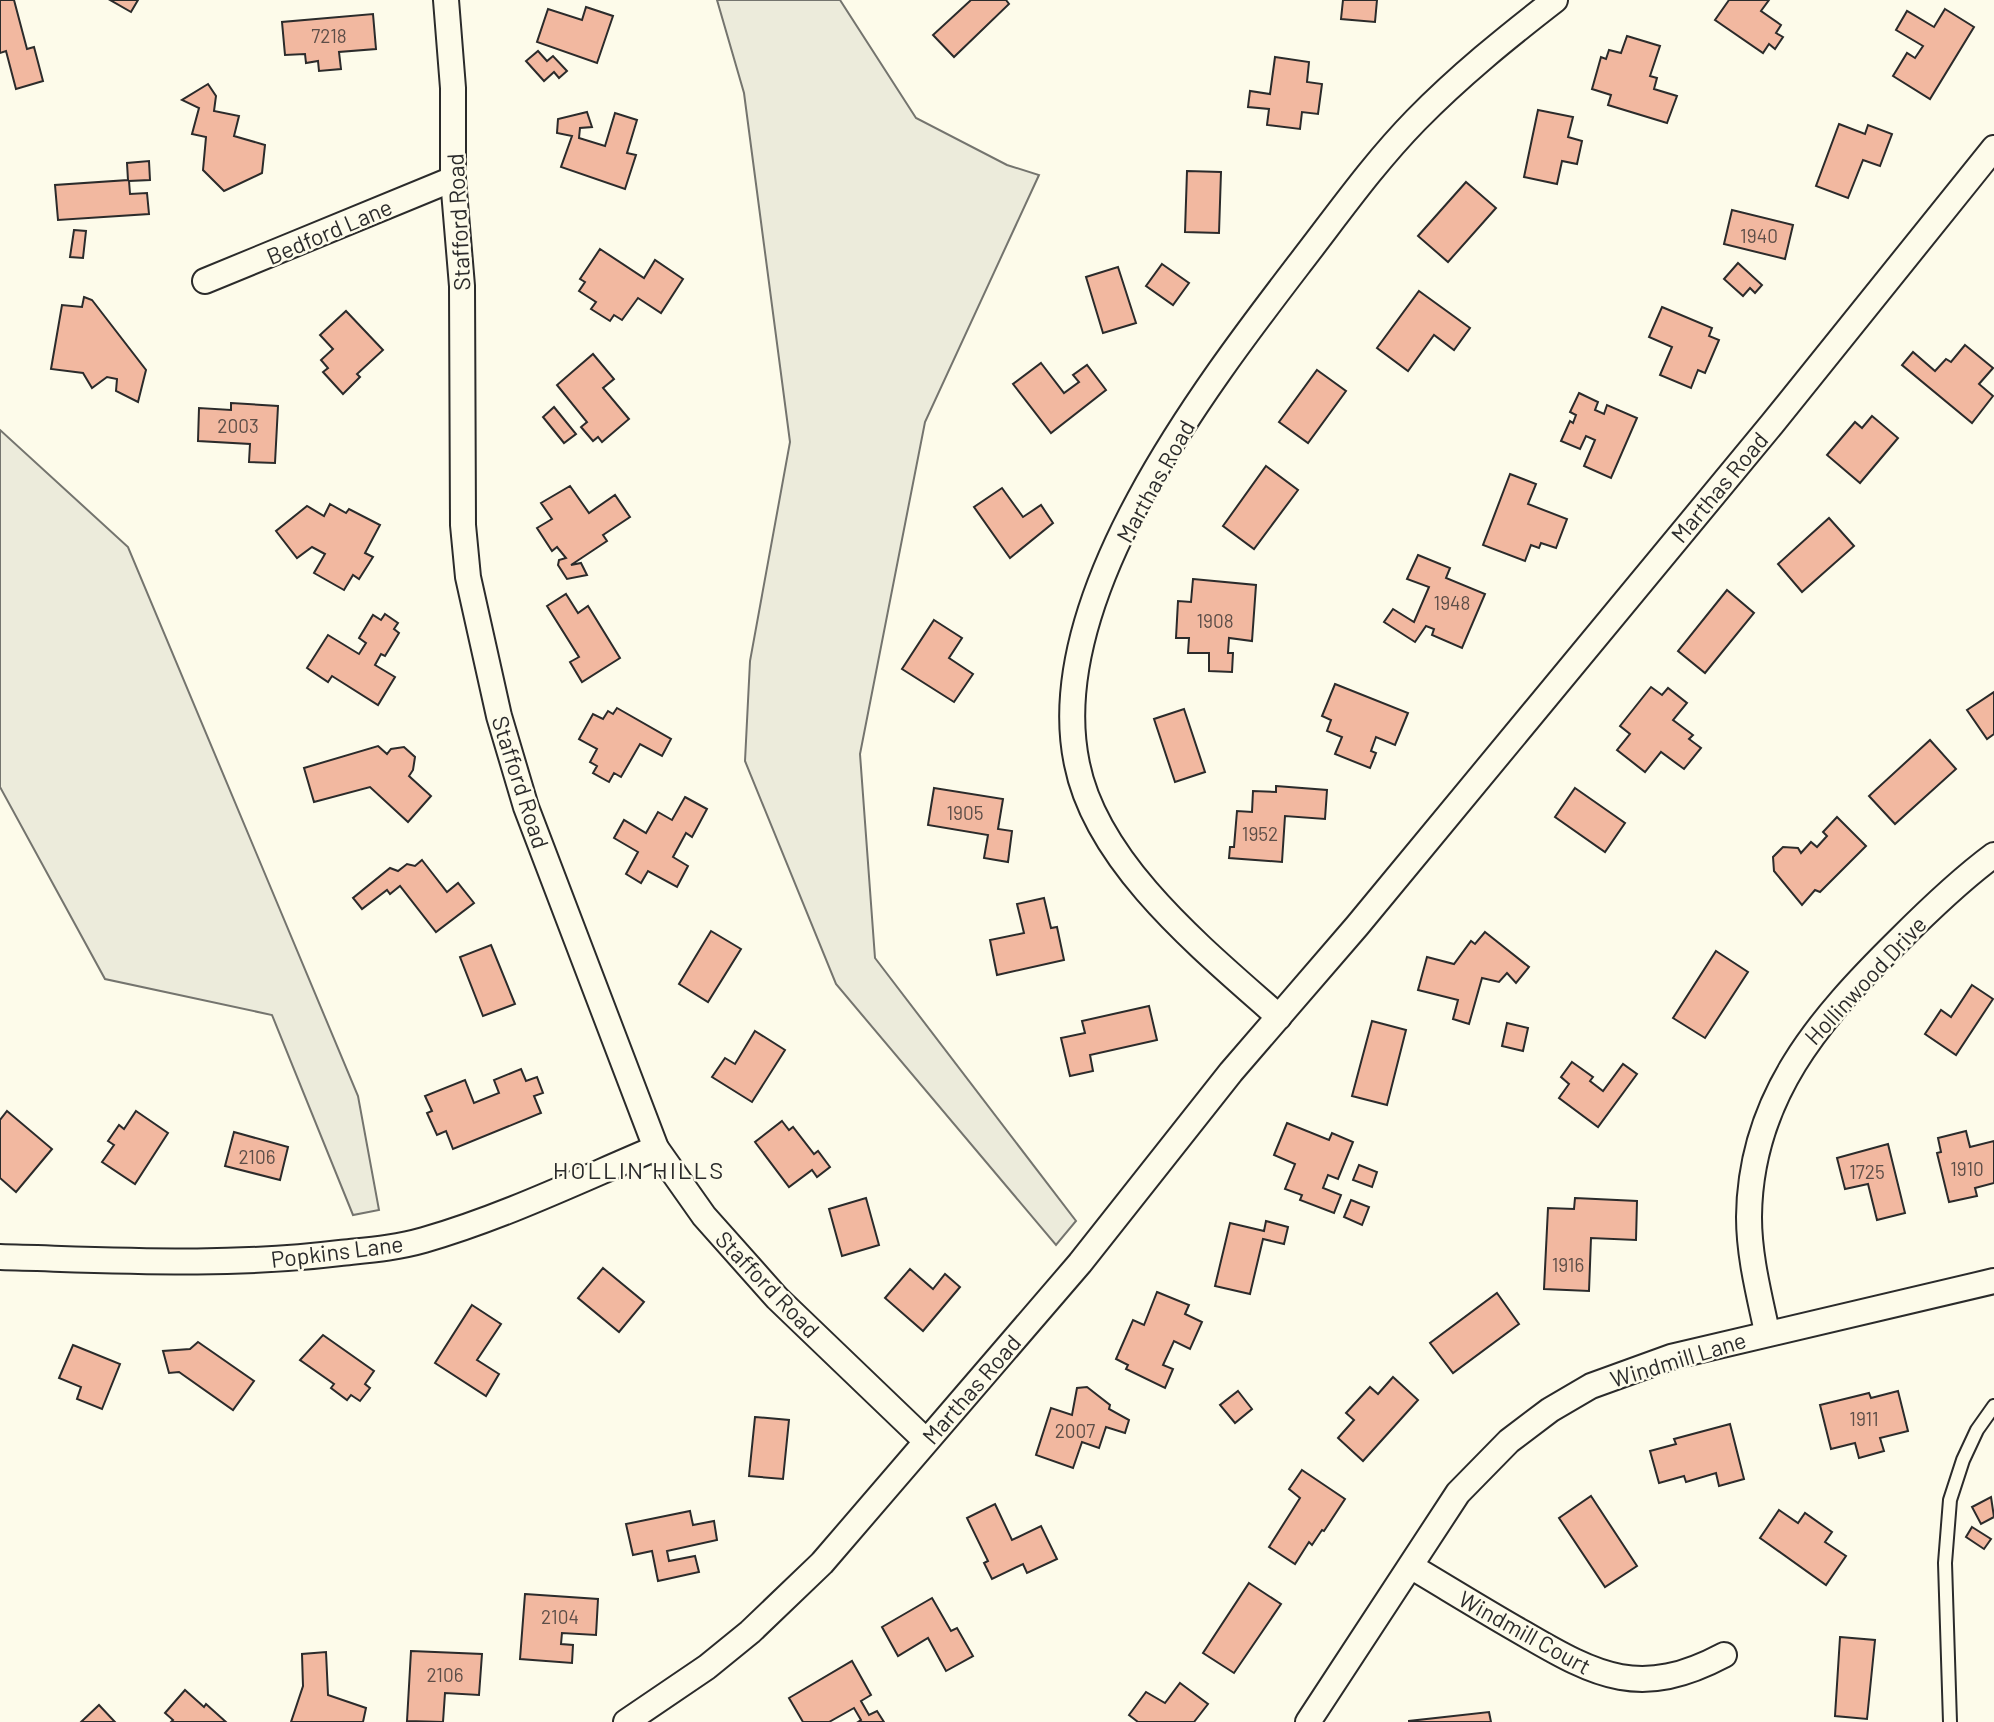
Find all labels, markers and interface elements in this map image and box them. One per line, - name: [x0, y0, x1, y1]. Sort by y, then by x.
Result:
- house number: 7218: [311, 24, 347, 47]
- street label: Stafford Road: [440, 153, 476, 291]
- street label: Bedford Lane: [262, 192, 396, 270]
- house number: 1940: [1740, 224, 1778, 247]
- house number: 2003: [217, 414, 259, 437]
- street label: Marthas Road: [1110, 415, 1200, 547]
- street label: Marthas Road: [1665, 426, 1773, 548]
- house number: 1948: [1434, 591, 1470, 614]
- house number: 1908: [1196, 609, 1234, 632]
- street label: Stafford Road: [486, 712, 556, 852]
- house number: 1905: [946, 801, 984, 824]
- house number: 1952: [1242, 822, 1278, 845]
- street label: Hollinwood Drive: [1798, 910, 1932, 1050]
- house number: 2106: [238, 1145, 276, 1168]
- district label: HOLLIN HILLS: [553, 1155, 725, 1184]
- house number: 1910: [1950, 1157, 1984, 1180]
- house number: 1725: [1849, 1160, 1885, 1183]
- street label: Stafford Road: [710, 1225, 826, 1343]
- street label: Popkins Lane: [269, 1229, 405, 1273]
- house number: 1916: [1552, 1253, 1584, 1276]
- street label: Windmill Lane: [1607, 1325, 1749, 1393]
- street label: Marthas Road: [916, 1329, 1026, 1449]
- house number: 1911: [1849, 1407, 1879, 1430]
- house number: 2007: [1055, 1419, 1095, 1442]
- street label: Windmill Court: [1454, 1584, 1596, 1680]
- house number: 2104: [541, 1605, 579, 1628]
- house number: 2106: [426, 1663, 464, 1686]

